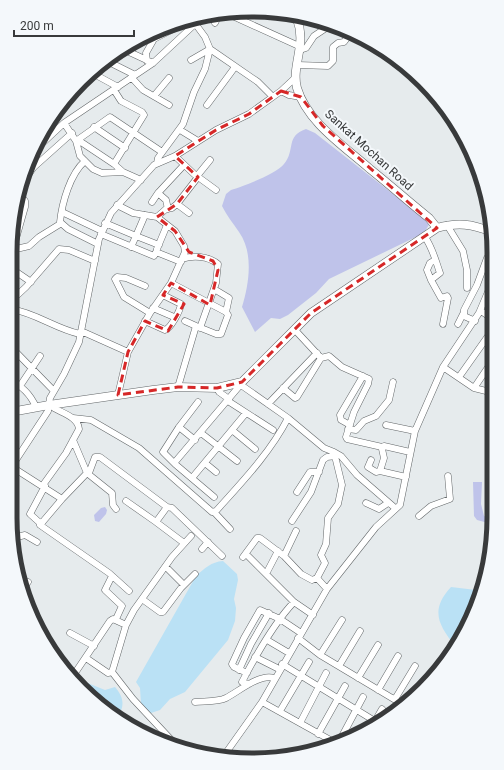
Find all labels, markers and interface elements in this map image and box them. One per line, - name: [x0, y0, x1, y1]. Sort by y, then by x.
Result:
- scale bar: [14, 12, 134, 38]
- text: 200 m: [20, 19, 54, 33]
- street label: Sankat Mochan Road: [322, 107, 416, 193]

